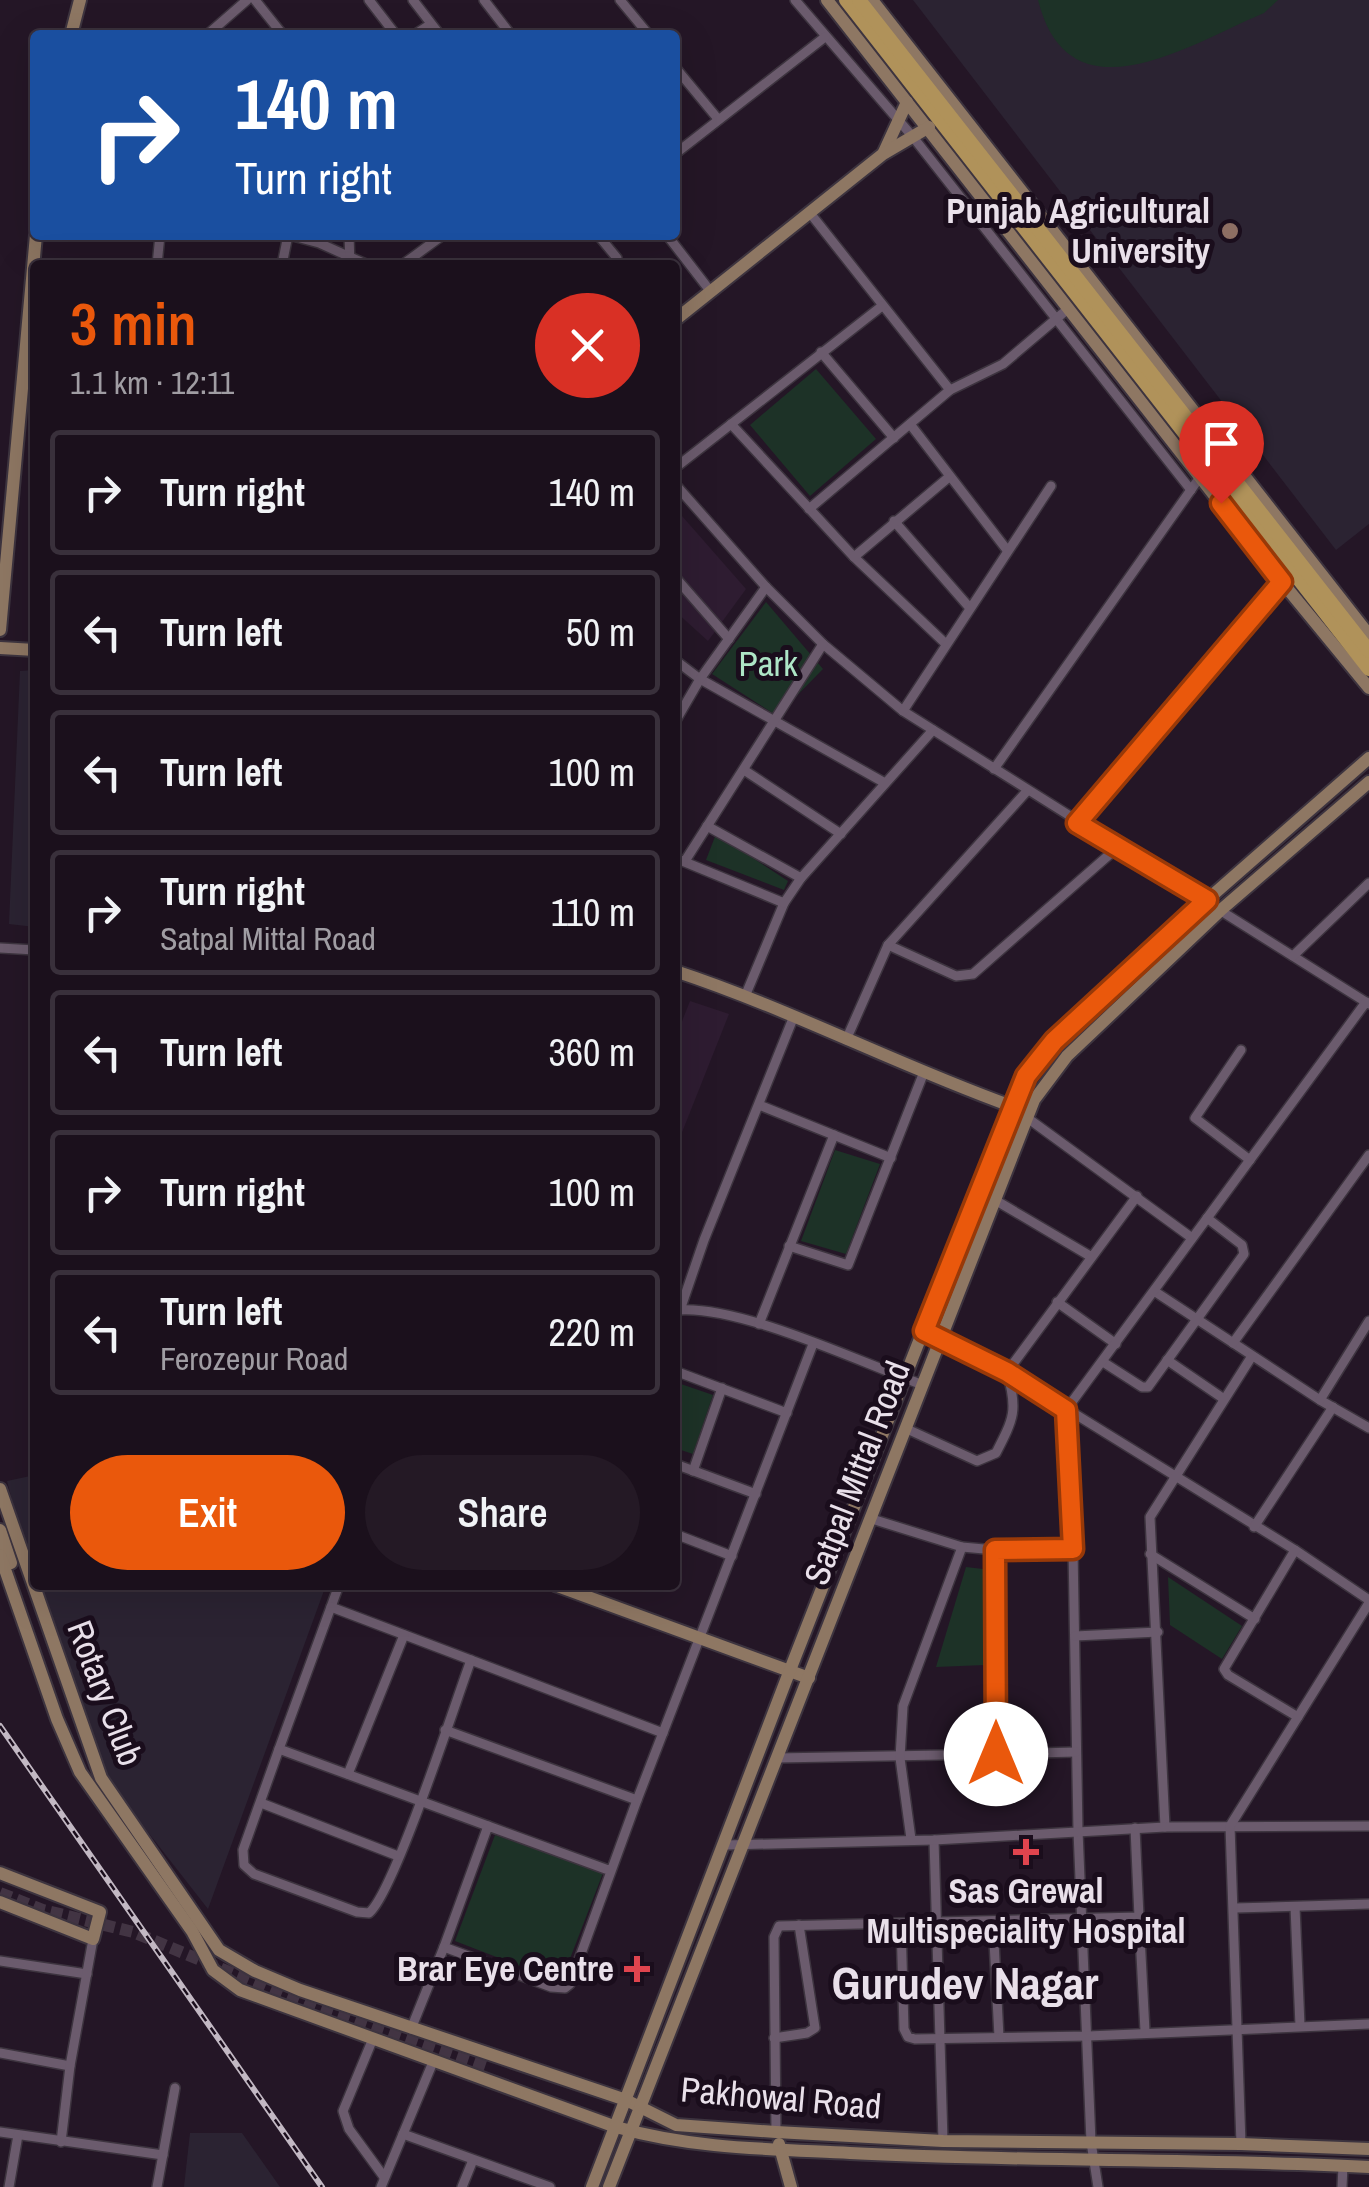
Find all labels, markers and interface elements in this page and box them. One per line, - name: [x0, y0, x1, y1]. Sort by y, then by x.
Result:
- text: 140 m: [235, 57, 398, 151]
- icon: right: [70, 70, 200, 200]
- text: Turn right: [235, 147, 392, 208]
- place label: Punjab Agricultural University: [946, 187, 1210, 274]
- marker: Punjab Agricultural University: [1219, 220, 1241, 242]
- text: 3 min: [70, 283, 197, 364]
- button: close: [535, 293, 640, 398]
- text: 1.1 km · 12:11: [70, 361, 234, 404]
- pin: [1179, 401, 1264, 504]
- icon: arrive: [1194, 416, 1249, 471]
- icon: right: [75, 465, 130, 520]
- text: Turn right: [160, 467, 305, 518]
- text: 140 m: [548, 467, 635, 518]
- icon: left: [75, 605, 130, 660]
- text: Turn left: [160, 607, 282, 658]
- text: 50 m: [566, 607, 635, 658]
- park label: Park: [738, 640, 798, 687]
- icon: left: [75, 745, 130, 800]
- text: Turn left: [160, 747, 282, 798]
- text: 100 m: [548, 747, 635, 798]
- text: Turn right: [160, 866, 305, 917]
- icon: right: [75, 885, 130, 940]
- text: 110 m: [551, 887, 635, 938]
- text: Satpal Mittal Road: [160, 917, 376, 960]
- icon: left: [75, 1025, 130, 1080]
- text: Turn left: [160, 1027, 282, 1078]
- text: 360 m: [548, 1027, 635, 1078]
- icon: right: [75, 1165, 130, 1220]
- text: Turn right: [160, 1167, 305, 1218]
- text: 100 m: [548, 1167, 635, 1218]
- text: Turn left: [160, 1286, 282, 1337]
- icon: left: [75, 1305, 130, 1360]
- text: 220 m: [548, 1307, 635, 1358]
- text: Ferozepur Road: [160, 1337, 348, 1380]
- street label: Satpal Mittal Road: [792, 1354, 921, 1591]
- button: Exit: [70, 1455, 345, 1570]
- button: Share: [365, 1455, 640, 1570]
- street label: Rotary Club: [56, 1614, 155, 1772]
- position arrow: [944, 1702, 1048, 1806]
- marker: Sas Grewal Multispeciality Hospital: [1013, 1839, 1039, 1865]
- place label: Sas Grewal Multispeciality Hospital: [867, 1867, 1186, 1954]
- place label: Brar Eye Centre: [397, 1945, 614, 1992]
- district label: Gurudev Nagar: [832, 1952, 1099, 2013]
- marker: Brar Eye Centre: [624, 1956, 650, 1982]
- street label: Pakhowal Road: [679, 2065, 883, 2130]

